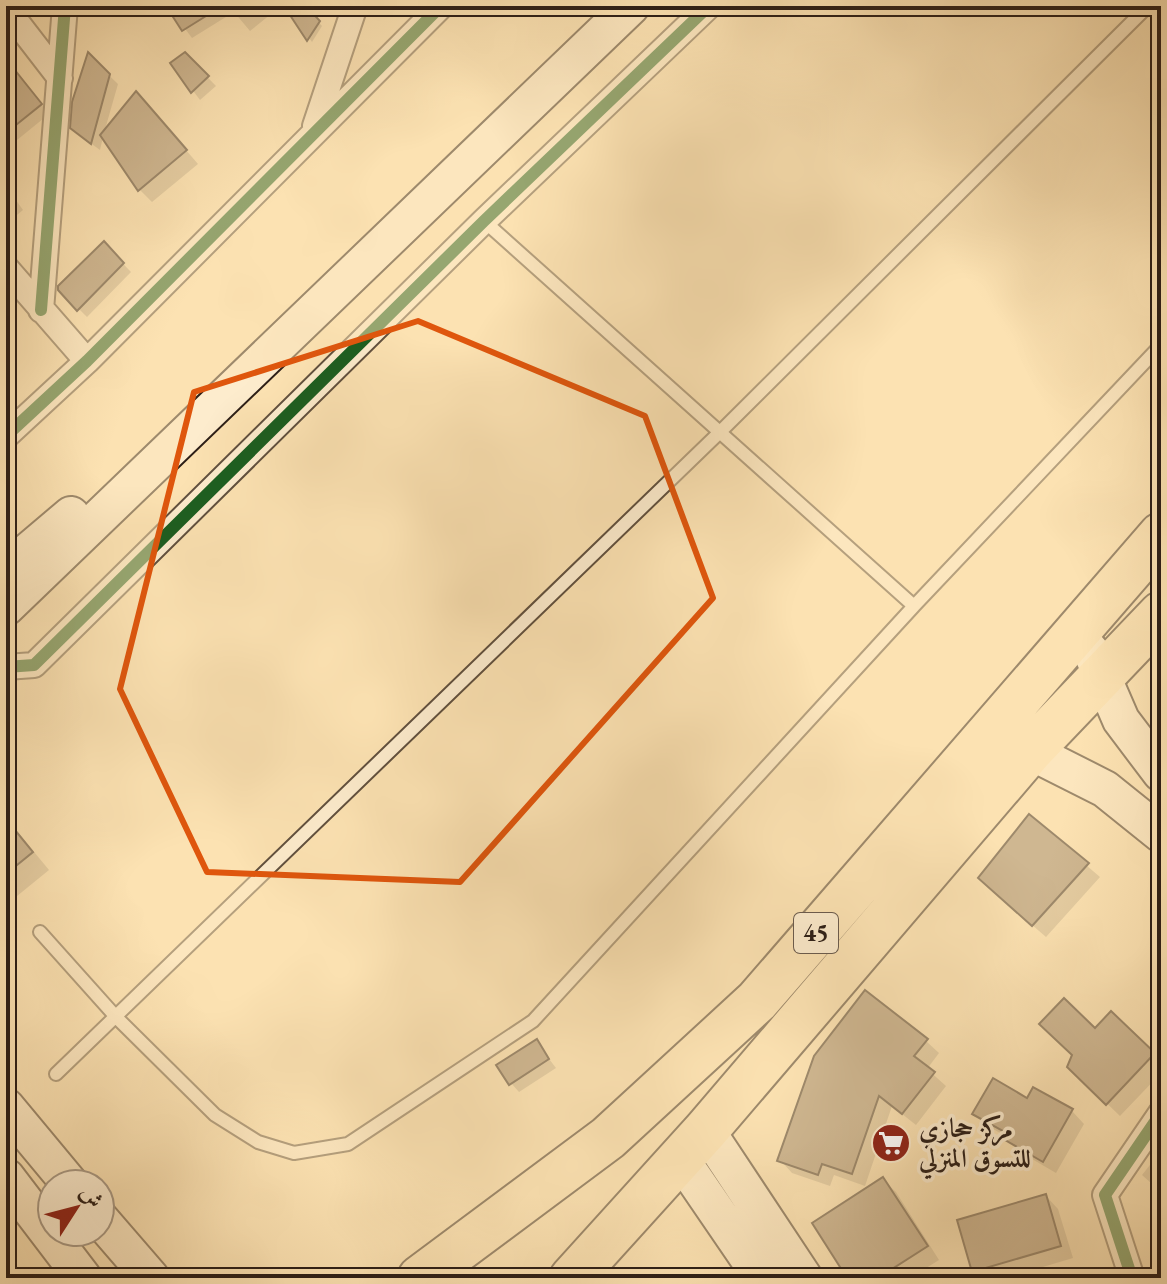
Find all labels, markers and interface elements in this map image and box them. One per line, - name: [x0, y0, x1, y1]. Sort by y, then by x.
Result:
- road number: 45: [794, 913, 838, 953]
- place label: مركز حجازي للتسوق المنزلي: [918, 1111, 1031, 1180]
- supermarket icon: مركز حجازي للتسوق المنزلي: [870, 1122, 912, 1164]
- north arrow: [36, 1168, 116, 1248]
- text: ش: [74, 1179, 110, 1214]

